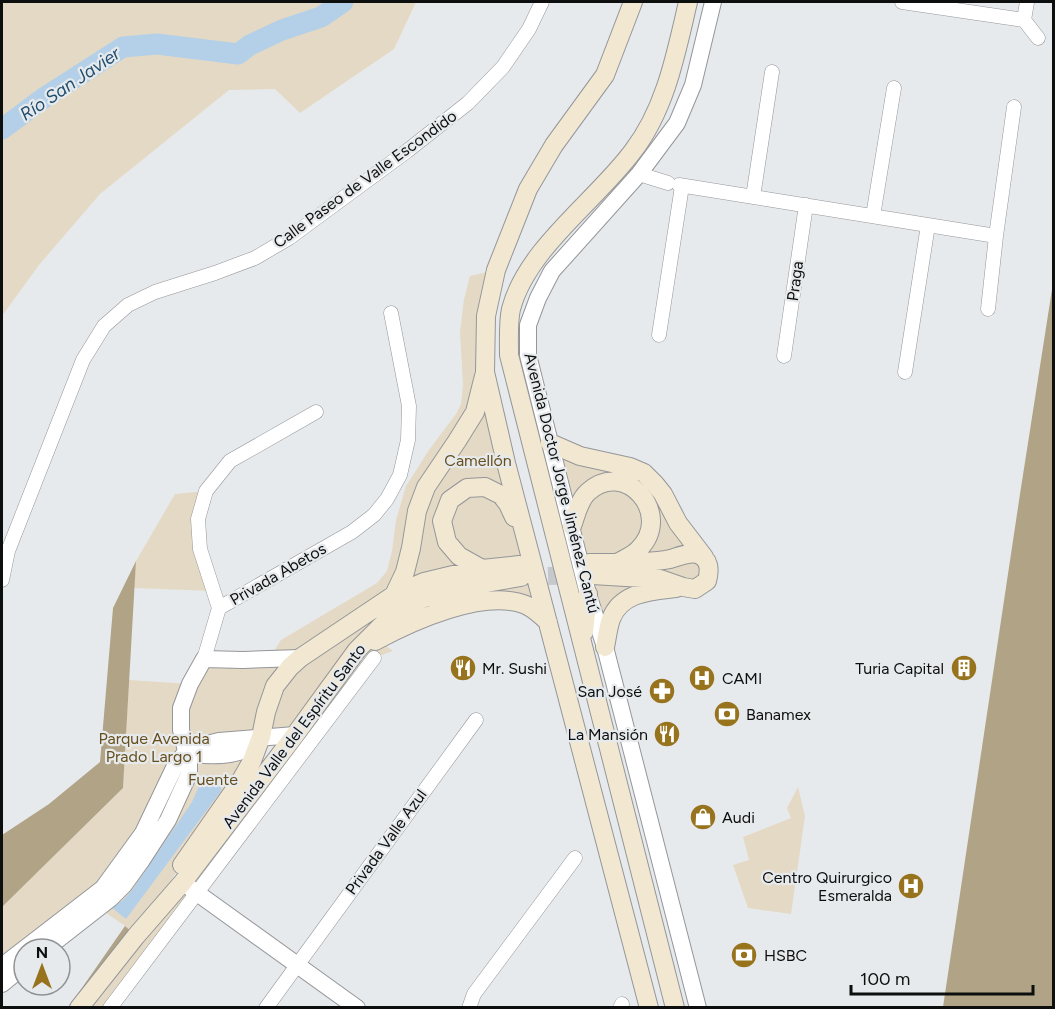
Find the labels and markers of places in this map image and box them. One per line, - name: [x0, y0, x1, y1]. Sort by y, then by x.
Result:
- restaurant icon: Mr. Sushi: [448, 653, 478, 683]
- building icon: Turia Capital: [949, 653, 979, 683]
- place label: Mr. Sushi: [482, 659, 547, 678]
- place label: Turia Capital: [855, 659, 944, 678]
- hospital icon: CAMI: [687, 663, 717, 693]
- place label: CAMI: [722, 669, 762, 688]
- pharmacy icon: San José: [647, 676, 677, 706]
- place label: San José: [577, 682, 642, 701]
- bank icon: Banamex: [712, 699, 742, 729]
- place label: Banamex: [746, 705, 811, 724]
- restaurant icon: La Mansión: [652, 719, 682, 749]
- place label: La Mansión: [568, 725, 648, 744]
- shop icon: Audi: [688, 802, 718, 832]
- place label: Audi: [722, 808, 755, 827]
- place label: Centro Quirurgico Esmeralda: [762, 868, 892, 905]
- hospital icon: Centro Quirurgico Esmeralda: [896, 871, 926, 901]
- bank icon: HSBC: [729, 940, 759, 970]
- place label: HSBC: [764, 946, 807, 965]

